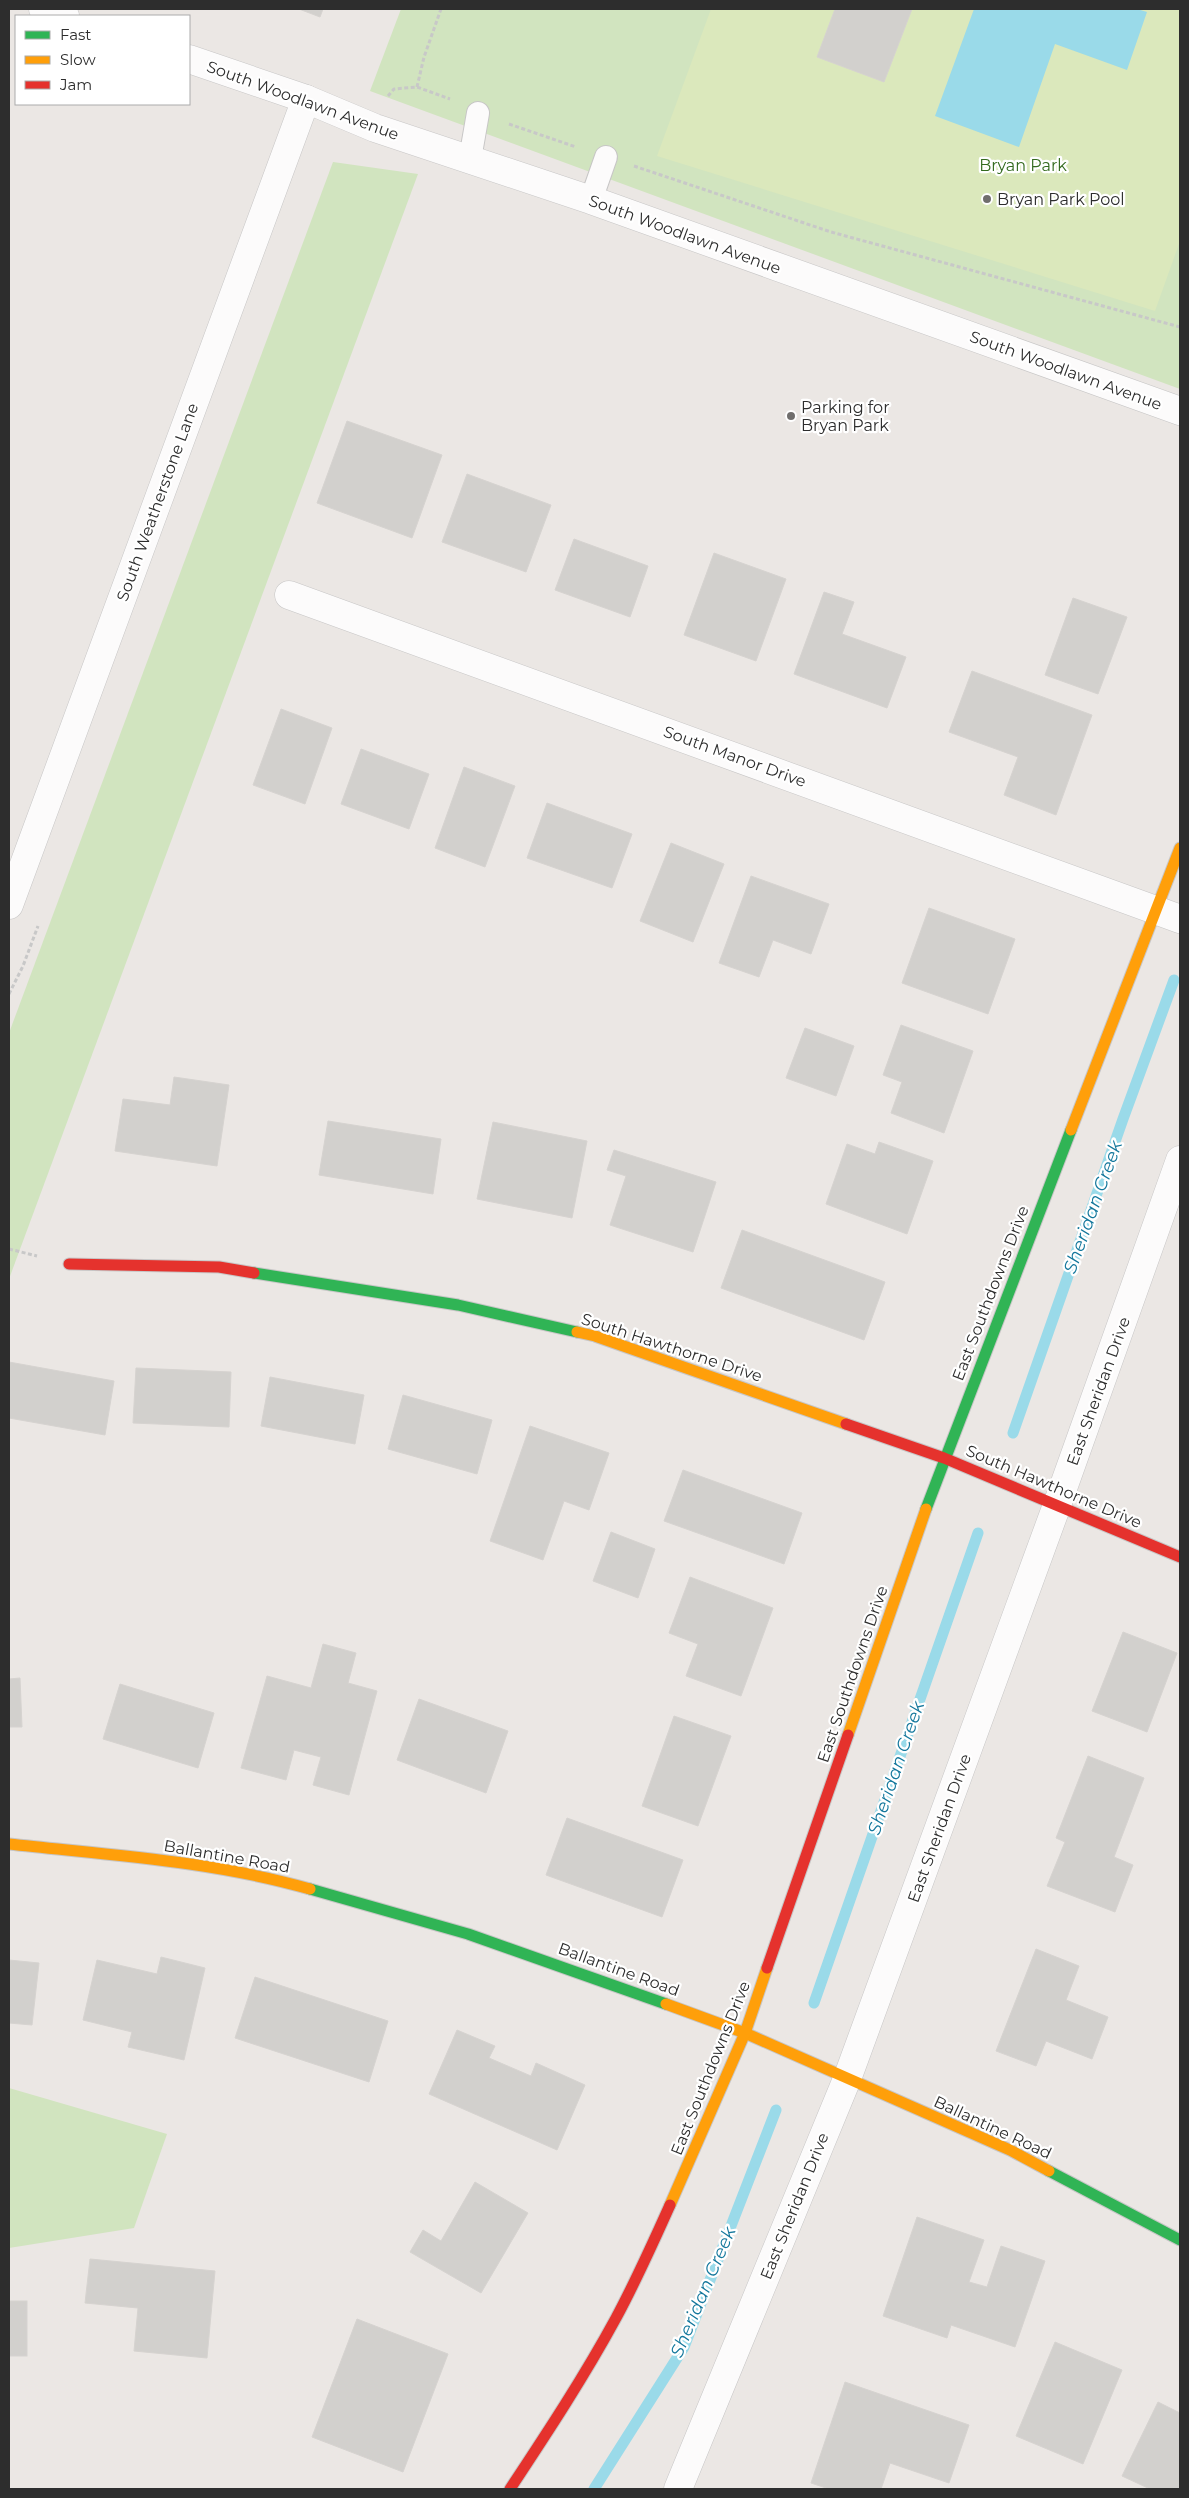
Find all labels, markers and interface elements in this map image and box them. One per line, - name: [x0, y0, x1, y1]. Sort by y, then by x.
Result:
- legend: [15, 15, 190, 105]
- text: Fast: [60, 25, 91, 44]
- text: Slow: [60, 50, 96, 69]
- street label: South Woodlawn Avenue: [204, 57, 401, 144]
- text: Jam: [59, 75, 92, 94]
- park label: Bryan Park: [979, 156, 1067, 175]
- place label: Bryan Park Pool: [997, 190, 1125, 209]
- street label: South Woodlawn Avenue: [586, 191, 783, 278]
- marker: Bryan Park Pool: [981, 193, 993, 205]
- street label: South Woodlawn Avenue: [967, 327, 1164, 414]
- place label: Parking for Bryan Park: [801, 398, 890, 435]
- street label: South Weatherstone Lane: [113, 401, 202, 604]
- marker: Parking for Bryan Park: [785, 410, 797, 422]
- street label: South Manor Drive: [661, 722, 809, 791]
- water label: Sheridan Creek: [1059, 1136, 1128, 1276]
- street label: East Southdowns Drive: [948, 1203, 1033, 1383]
- street label: South Hawthorne Drive: [579, 1309, 765, 1386]
- street label: East Sheridan Drive: [1063, 1314, 1134, 1468]
- street label: South Hawthorne Drive: [963, 1441, 1144, 1532]
- street label: East Southdowns Drive: [813, 1583, 892, 1765]
- water label: Sheridan Creek: [863, 1697, 930, 1838]
- street label: East Sheridan Drive: [904, 1751, 975, 1905]
- street label: Ballantine Road: [162, 1836, 291, 1877]
- street label: Ballantine Road: [556, 1939, 682, 2000]
- street label: East Southdowns Drive: [667, 1978, 754, 2158]
- street label: Ballantine Road: [931, 2092, 1055, 2163]
- street label: East Sheridan Drive: [756, 2130, 833, 2282]
- water label: Sheridan Creek: [666, 2222, 741, 2361]

